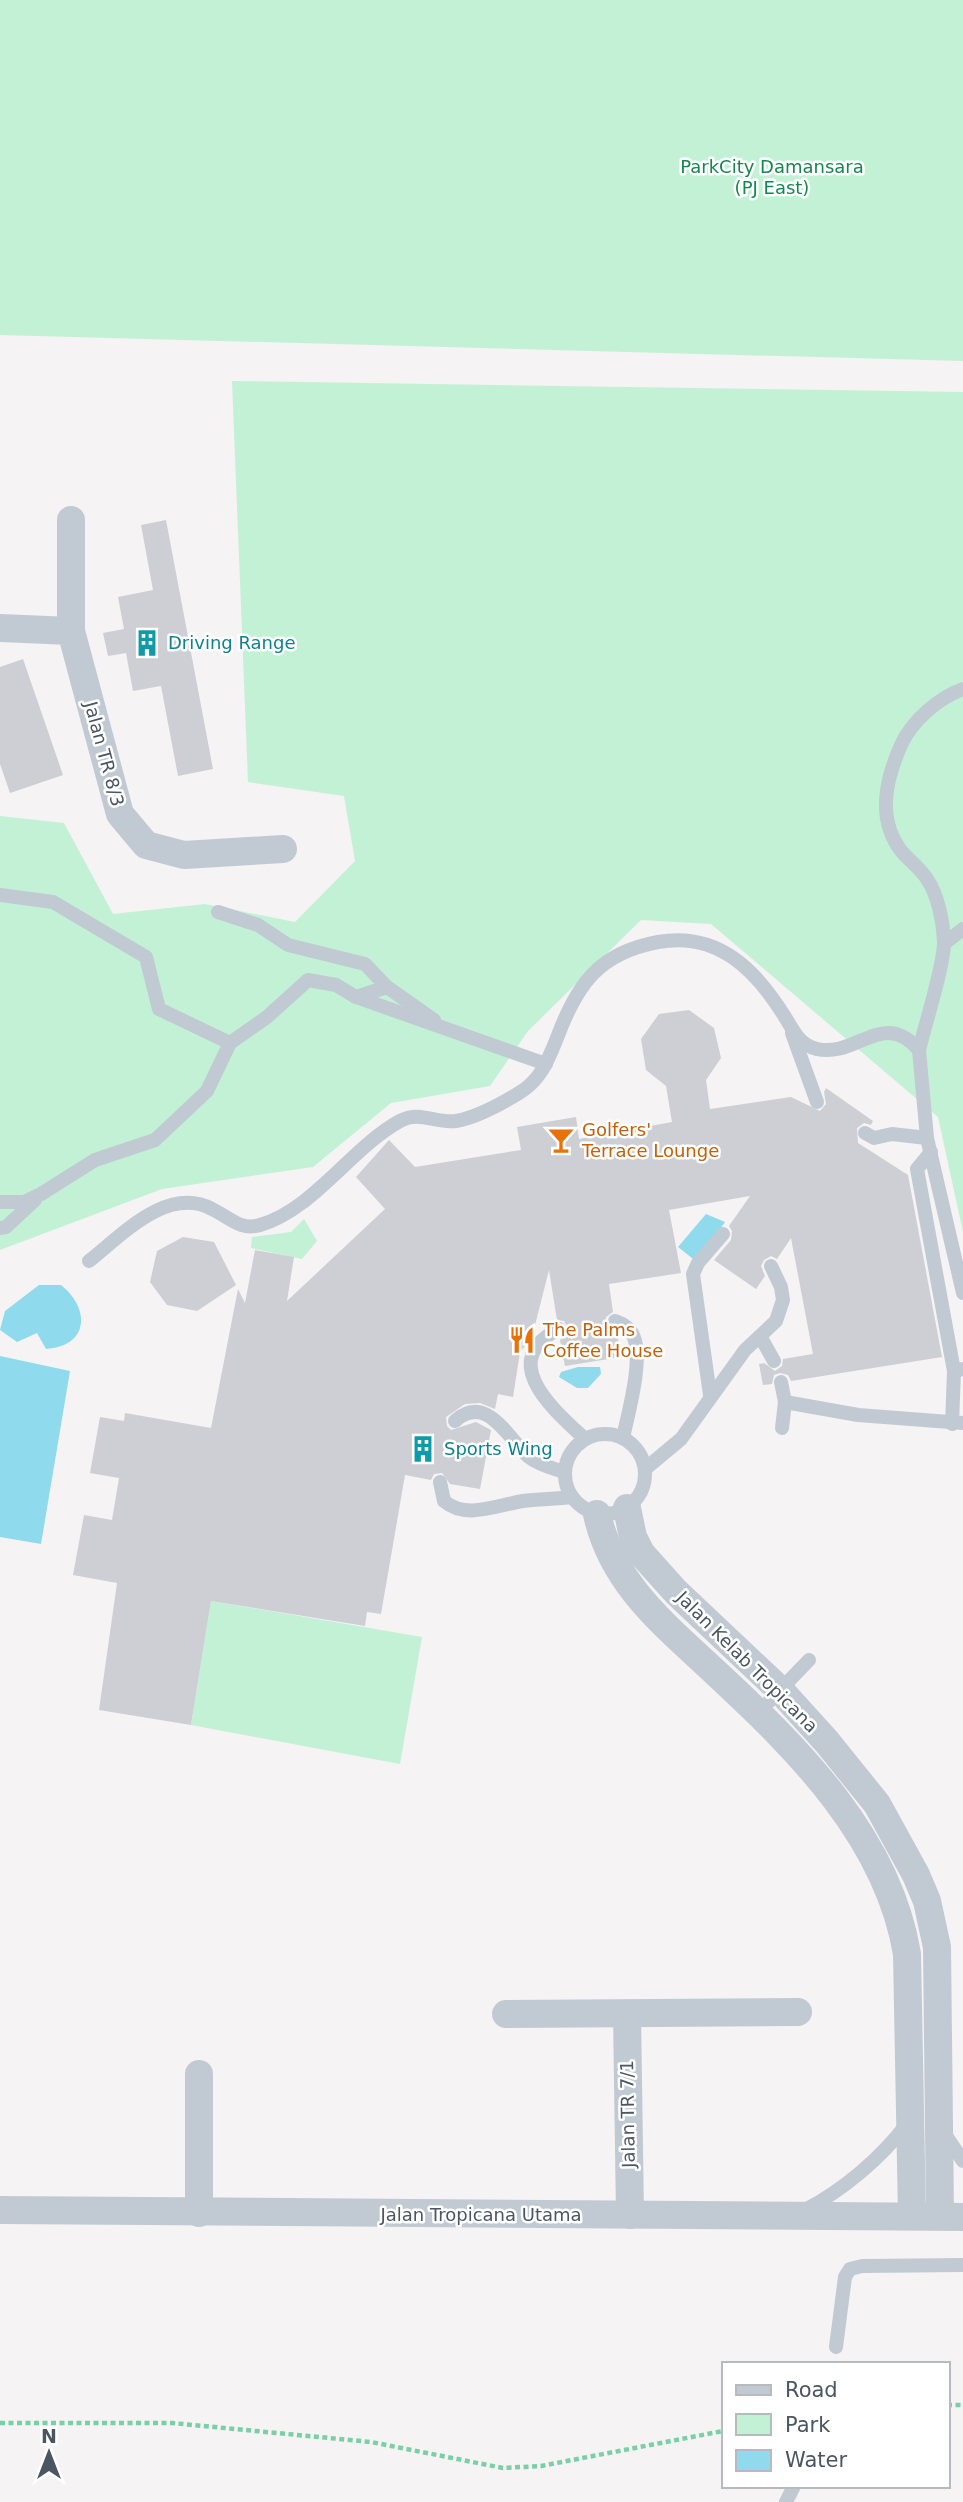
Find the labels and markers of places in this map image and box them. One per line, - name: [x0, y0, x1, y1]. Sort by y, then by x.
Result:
- building icon: Driving Range: [132, 628, 162, 658]
- place label: Driving Range: [168, 632, 296, 653]
- place label: Golfers' Terrace Lounge: [581, 1119, 719, 1161]
- bar icon: Golfers' Terrace Lounge: [546, 1125, 576, 1155]
- place label: The Palms Coffee House: [542, 1319, 663, 1361]
- restaurant icon: The Palms Coffee House: [507, 1325, 537, 1355]
- building icon: Sports Wing: [408, 1434, 438, 1464]
- place label: Sports Wing: [444, 1438, 553, 1459]

